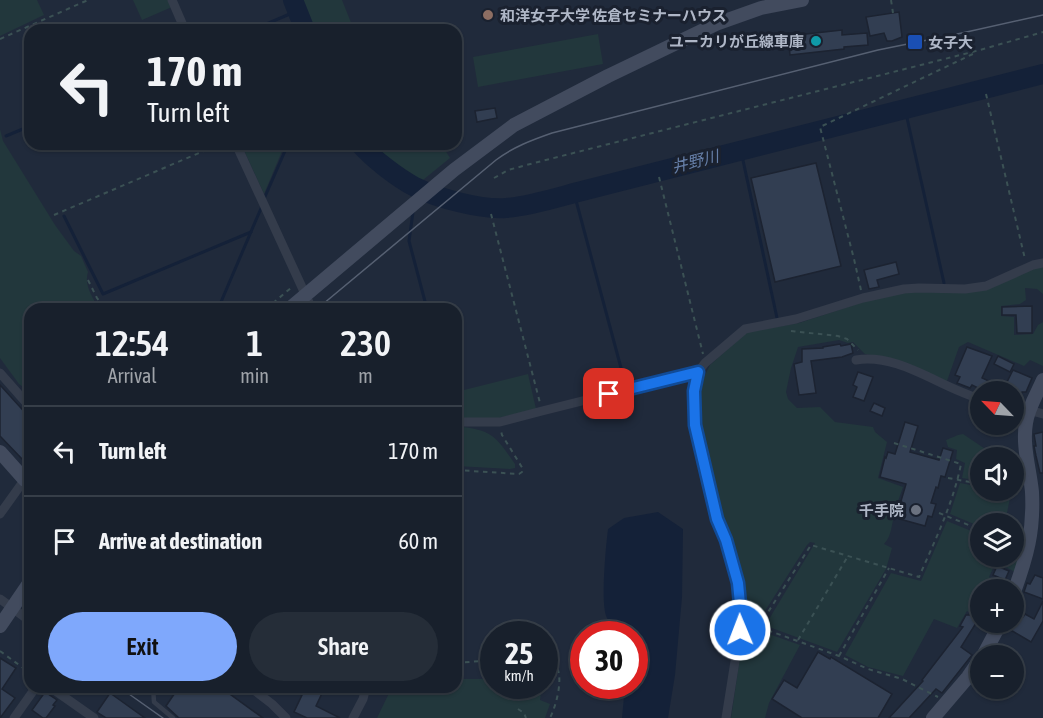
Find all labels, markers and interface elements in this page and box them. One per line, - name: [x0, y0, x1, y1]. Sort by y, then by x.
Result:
- place label: 和洋女子大学 佐倉セミナーハウス: [500, 7, 727, 24]
- marker: 和洋女子大学 佐倉セミナーハウス: [481, 8, 495, 22]
- place label: ユーカリが丘線車庫: [669, 33, 804, 50]
- marker: 女子大: [906, 33, 924, 51]
- marker: ユーカリが丘線車庫: [809, 34, 823, 48]
- place label: 女子大: [928, 34, 973, 51]
- text: 170 m: [147, 47, 242, 95]
- icon: left: [48, 48, 126, 126]
- text: Turn left: [147, 97, 230, 128]
- water label: 井野川: [670, 146, 722, 176]
- text: 12:54: [95, 322, 169, 364]
- text: 1: [246, 322, 263, 364]
- text: 230: [340, 322, 391, 364]
- text: Arrival: [108, 364, 157, 387]
- text: min: [240, 364, 269, 387]
- text: m: [358, 364, 373, 387]
- pin: [583, 368, 634, 419]
- icon: arrive: [592, 377, 625, 410]
- north arrow: [970, 381, 1024, 435]
- map controls: [970, 381, 1024, 699]
- icon: left: [48, 435, 81, 468]
- text: Turn left: [99, 438, 166, 464]
- text: 170 m: [388, 438, 438, 464]
- button: sound: [970, 447, 1024, 501]
- place label: 千手院: [859, 502, 904, 519]
- marker: 千手院: [909, 503, 923, 517]
- button: layers: [970, 513, 1024, 567]
- icon: arrive: [48, 525, 81, 558]
- text: Arrive at destination: [99, 528, 262, 554]
- text: 60 m: [398, 528, 438, 554]
- button: +: [970, 579, 1024, 633]
- position arrow: [708, 598, 772, 662]
- button: Exit: [48, 612, 237, 681]
- button: Share: [249, 612, 438, 681]
- speed limit sign: 30: [570, 621, 648, 699]
- text: 25: [505, 636, 533, 670]
- button: −: [970, 645, 1024, 699]
- text: km/h: [504, 667, 534, 684]

